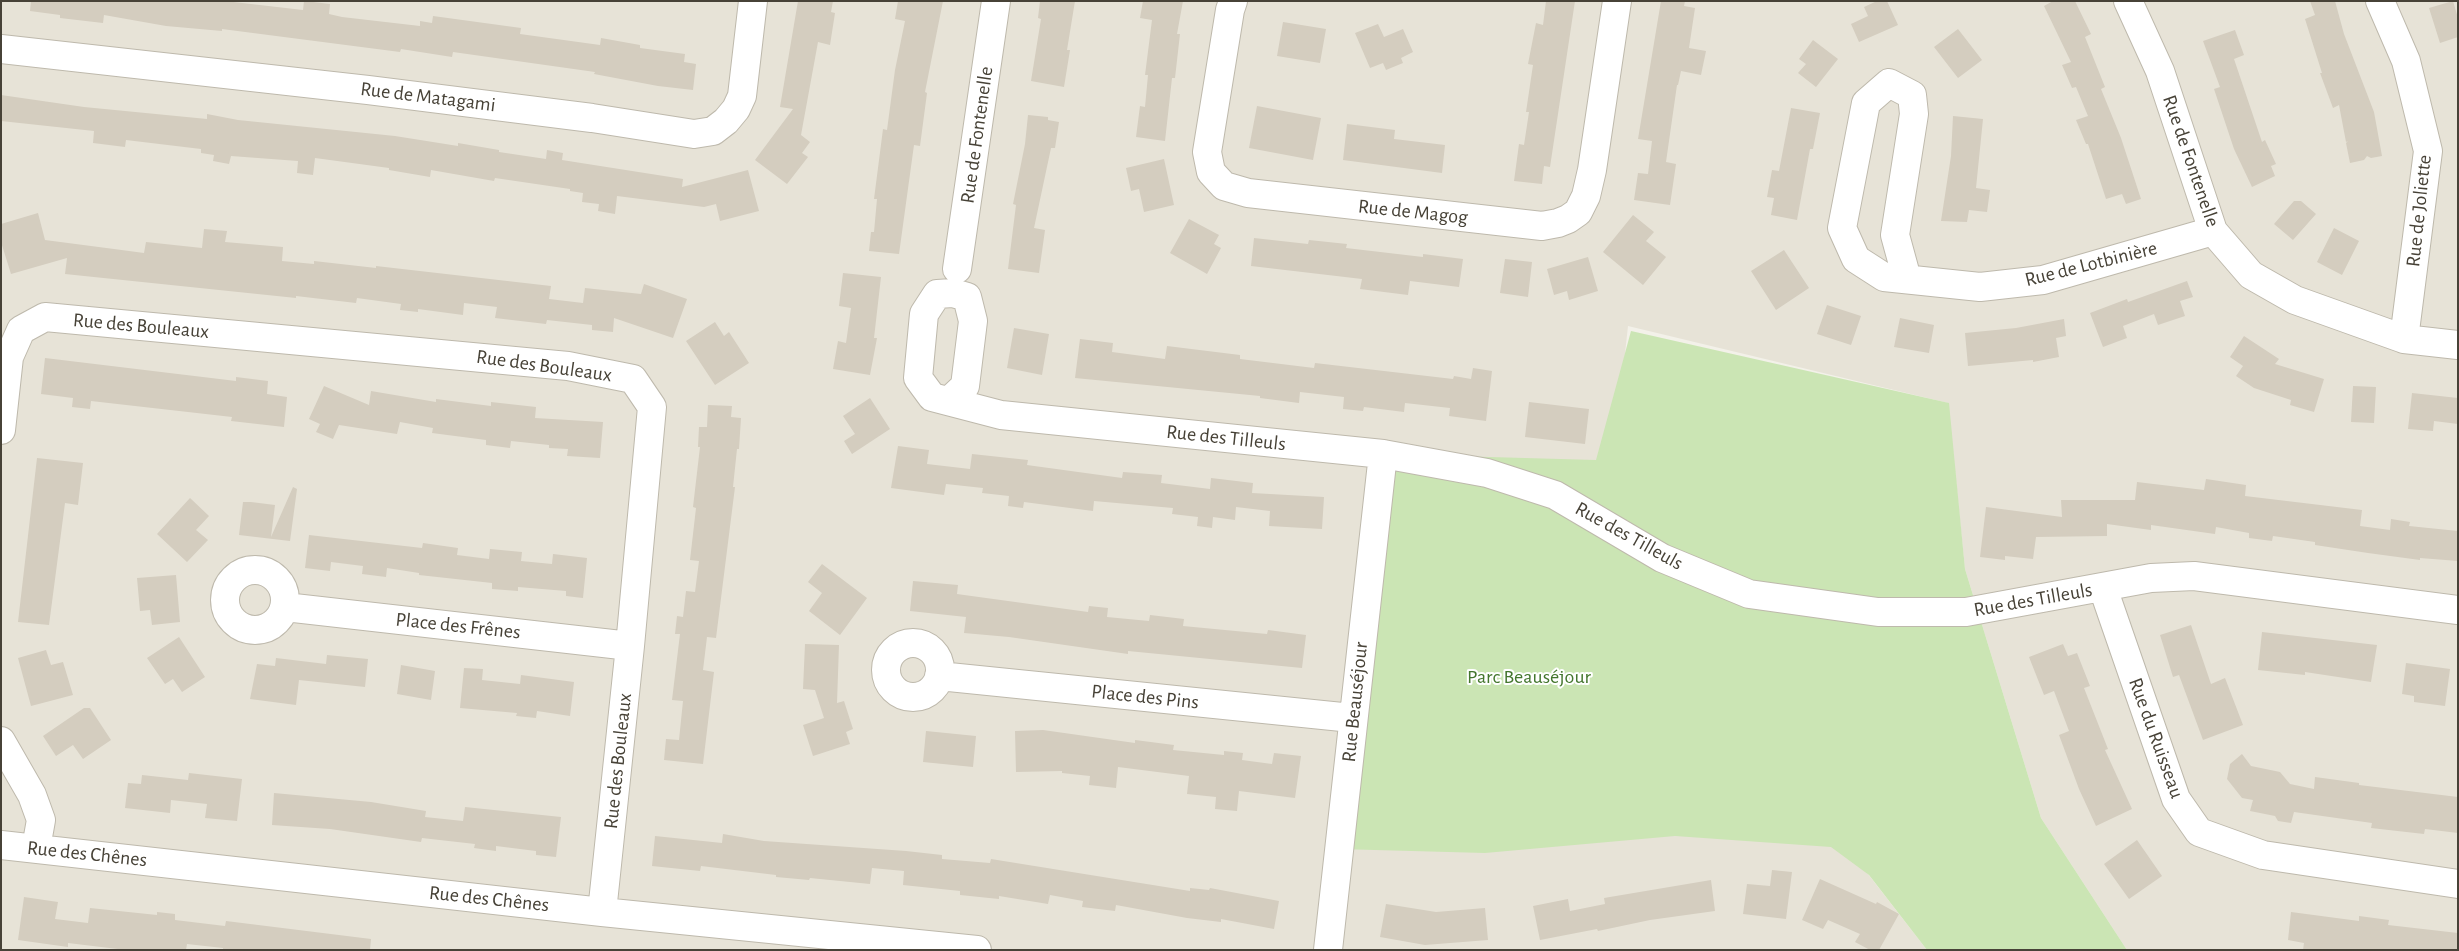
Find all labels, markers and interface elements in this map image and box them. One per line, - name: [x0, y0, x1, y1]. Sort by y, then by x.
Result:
- street label: Rue de Fontenelle: [956, 65, 998, 205]
- street label: Rue de Matagami: [359, 77, 497, 117]
- street label: Rue de Fontenelle: [2157, 92, 2225, 230]
- street label: Rue de Joliette: [2401, 154, 2437, 268]
- street label: Rue de Magog: [1357, 194, 1469, 230]
- street label: Rue de Lotbinière: [2022, 236, 2160, 292]
- street label: Rue des Bouleaux: [72, 308, 210, 344]
- street label: Rue des Bouleaux: [475, 345, 613, 387]
- street label: Rue des Tilleuls: [1165, 420, 1287, 456]
- street label: Rue des Tilleuls: [1571, 496, 1687, 576]
- street label: Rue des Tilleuls: [1972, 578, 2094, 622]
- street label: Place des Frênes: [394, 608, 522, 644]
- street label: Rue Beauséjour: [1337, 641, 1373, 763]
- park label: Parc Beauséjour: [1467, 665, 1591, 689]
- street label: Rue du Ruisseau: [2123, 674, 2189, 802]
- street label: Place des Pins: [1090, 679, 1200, 715]
- street label: Rue des Bouleaux: [599, 692, 637, 830]
- street label: Rue des Chênes: [26, 836, 148, 872]
- street label: Rue des Chênes: [428, 881, 550, 917]

